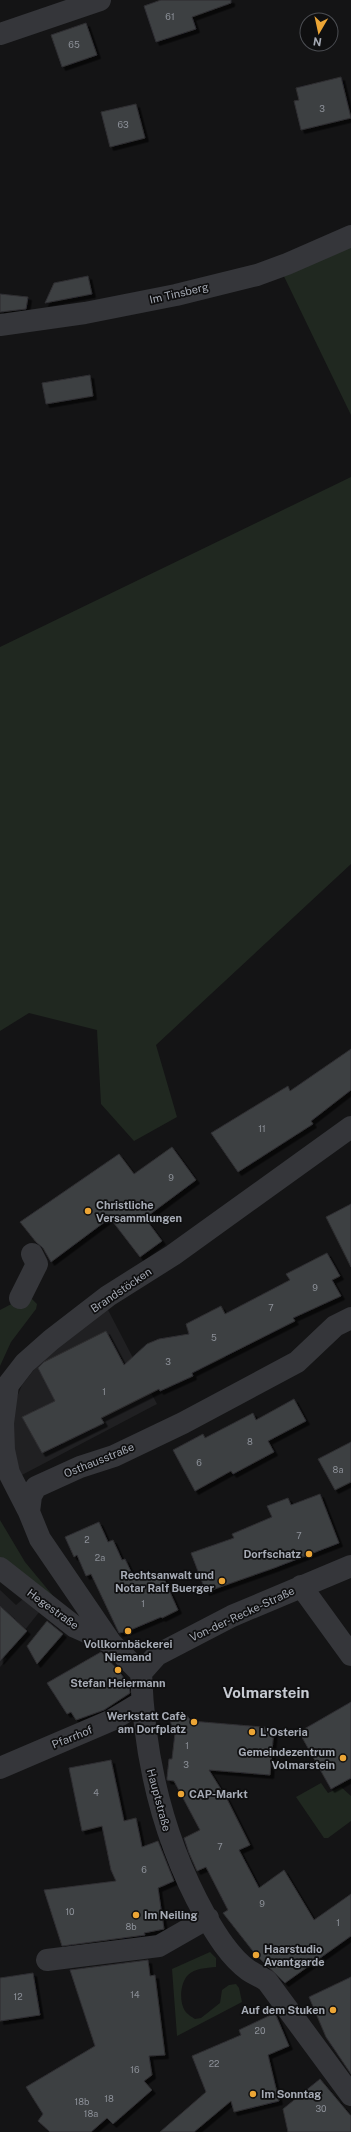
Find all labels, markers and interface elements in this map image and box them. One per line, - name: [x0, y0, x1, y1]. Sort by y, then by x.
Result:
- house number: 61: [165, 11, 175, 22]
- north arrow: [299, 12, 339, 52]
- text: N: [312, 35, 323, 48]
- house number: 65: [68, 39, 80, 50]
- house number: 3: [319, 103, 325, 114]
- house number: 63: [117, 119, 129, 130]
- street label: Im Tinsberg: [148, 280, 210, 306]
- house number: 11: [258, 1123, 266, 1134]
- house number: 9: [168, 1172, 174, 1183]
- place label: Christliche Versammlungen: [96, 1199, 182, 1224]
- marker: Christliche Versammlungen: [83, 1206, 93, 1216]
- street label: Brandstöcken: [88, 1265, 154, 1315]
- house number: 9: [312, 1282, 318, 1293]
- house number: 7: [268, 1302, 274, 1313]
- house number: 5: [211, 1332, 217, 1343]
- house number: 3: [165, 1356, 171, 1367]
- house number: 1: [102, 1386, 106, 1397]
- house number: 8: [247, 1436, 253, 1447]
- street label: Osthausstraße: [62, 1440, 136, 1480]
- house number: 6: [196, 1457, 202, 1468]
- house number: 8a: [333, 1464, 343, 1475]
- house number: 7: [296, 1530, 302, 1541]
- house number: 2: [84, 1534, 90, 1545]
- place label: Dorfschatz: [243, 1548, 302, 1560]
- marker: Dorfschatz: [304, 1549, 314, 1559]
- house number: 2a: [95, 1552, 105, 1563]
- place label: Rechtsanwalt und Notar Ralf Buerger: [115, 1569, 214, 1594]
- marker: Rechtsanwalt und Notar Ralf Buerger: [217, 1576, 227, 1586]
- street label: Von-der-Recke-Straße: [188, 1584, 296, 1644]
- street label: Hegestraße: [25, 1587, 81, 1631]
- house number: 1: [141, 1598, 145, 1609]
- marker: Vollkornbäckerei Niemand: [123, 1626, 133, 1636]
- place label: Vollkornbäckerei Niemand: [83, 1638, 173, 1663]
- marker: Stefan Heiermann: [113, 1665, 123, 1675]
- place label: Stefan Heiermann: [70, 1677, 166, 1689]
- district label: Volmarstein: [223, 1684, 309, 1701]
- place label: Werkstatt Cafè am Dorfplatz: [107, 1710, 187, 1735]
- marker: Werkstatt Cafè am Dorfplatz: [189, 1717, 199, 1727]
- street label: Pfarrhof: [50, 1723, 95, 1751]
- place label: L'Osteria: [260, 1726, 308, 1738]
- marker: L'Osteria: [247, 1727, 257, 1737]
- house number: 1: [185, 1740, 189, 1751]
- place label: Gemeindezentrum Volmarstein: [238, 1746, 335, 1771]
- marker: Gemeindezentrum Volmarstein: [338, 1753, 348, 1763]
- house number: 3: [183, 1759, 189, 1770]
- street label: Hauptstraße: [145, 1767, 173, 1833]
- house number: 4: [93, 1787, 99, 1798]
- place label: CAP-Markt: [189, 1788, 248, 1800]
- marker: CAP-Markt: [176, 1789, 186, 1799]
- house number: 7: [217, 1841, 223, 1852]
- house number: 6: [141, 1864, 147, 1875]
- house number: 9: [259, 1898, 265, 1909]
- house number: 10: [65, 1906, 75, 1917]
- place label: Im Neiling: [144, 1909, 198, 1921]
- marker: Im Neiling: [131, 1910, 141, 1920]
- house number: 1: [336, 1917, 340, 1928]
- house number: 8b: [125, 1921, 137, 1932]
- place label: Haarstudio Avantgarde: [264, 1943, 325, 1968]
- marker: Haarstudio Avantgarde: [251, 1950, 261, 1960]
- house number: 14: [130, 1989, 140, 2000]
- house number: 12: [13, 1991, 23, 2002]
- place label: Auf dem Stuken: [241, 2004, 325, 2016]
- marker: Auf dem Stuken: [328, 2005, 338, 2015]
- house number: 20: [255, 2025, 266, 2036]
- house number: 22: [209, 2058, 219, 2069]
- house number: 16: [130, 2064, 140, 2075]
- place label: Im Sonntag: [261, 2088, 321, 2100]
- marker: Im Sonntag: [248, 2089, 258, 2099]
- house number: 18: [104, 2093, 114, 2104]
- house number: 18b: [75, 2096, 89, 2107]
- house number: 30: [315, 2103, 327, 2114]
- house number: 18a: [84, 2108, 98, 2119]

